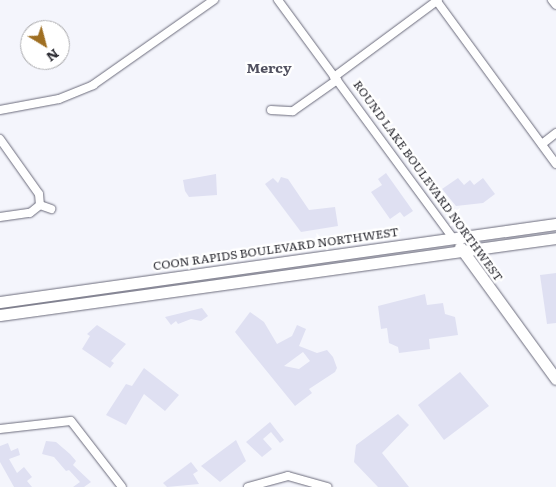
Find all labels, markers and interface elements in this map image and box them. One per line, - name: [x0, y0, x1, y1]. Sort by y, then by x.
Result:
- north arrow: [20, 20, 70, 70]
- text: N: [43, 45, 64, 68]
- district label: Mercy: [246, 59, 292, 75]
- street label: ROUND LAKE BOULEVARD NORTHWEST: [350, 78, 506, 284]
- street label: COON RAPIDS BOULEVARD NORTHWEST: [152, 225, 400, 273]

